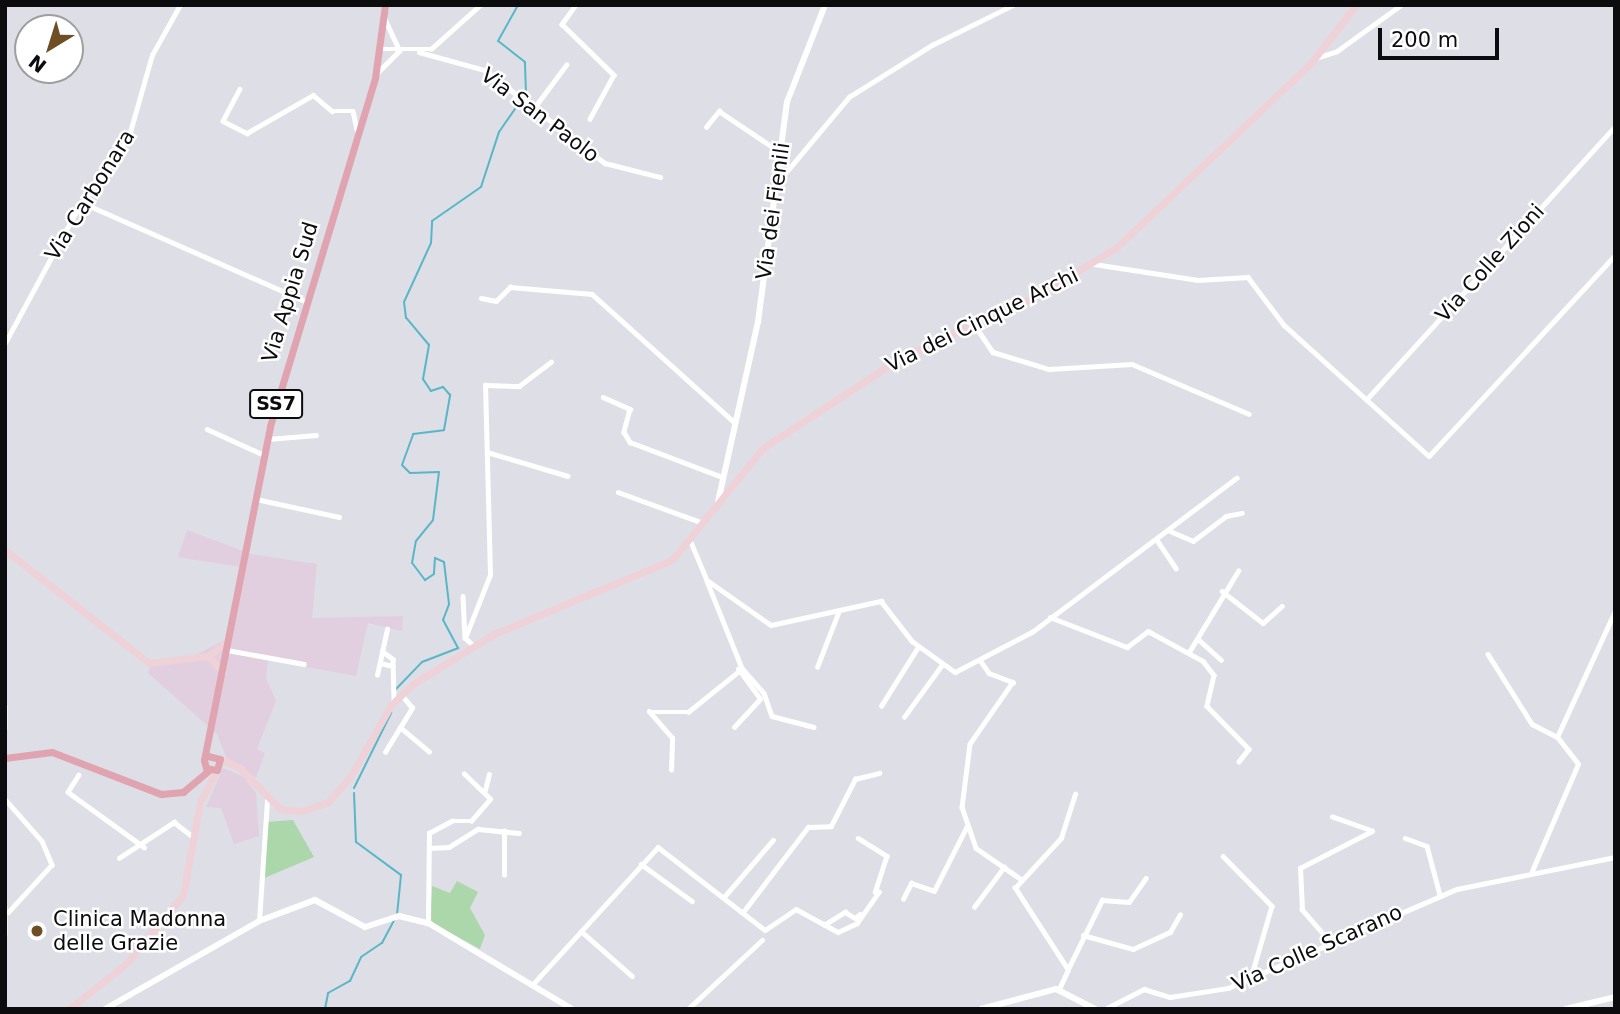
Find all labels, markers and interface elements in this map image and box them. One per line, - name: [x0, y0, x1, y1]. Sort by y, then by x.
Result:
- north arrow: [14, 14, 84, 84]
- scale bar: [1382, 14, 1503, 58]
- text: 200 m: [1391, 28, 1458, 52]
- text: N: [24, 50, 50, 78]
- street label: Via San Paolo: [476, 62, 604, 168]
- street label: Via Carbonara: [40, 125, 140, 265]
- street label: Via dei Fienili: [751, 141, 795, 281]
- street label: Via Colle Zioni: [1430, 199, 1550, 327]
- street label: Via Appia Sud: [257, 219, 323, 365]
- street label: Via dei Cinque Archi: [882, 262, 1082, 378]
- road number: SS7: [248, 388, 304, 420]
- street label: Via Colle Scarano: [1228, 899, 1406, 997]
- place label: Clinica Madonna delle Grazie: [53, 906, 226, 956]
- marker: Clinica Madonna delle Grazie: [27, 921, 47, 941]

